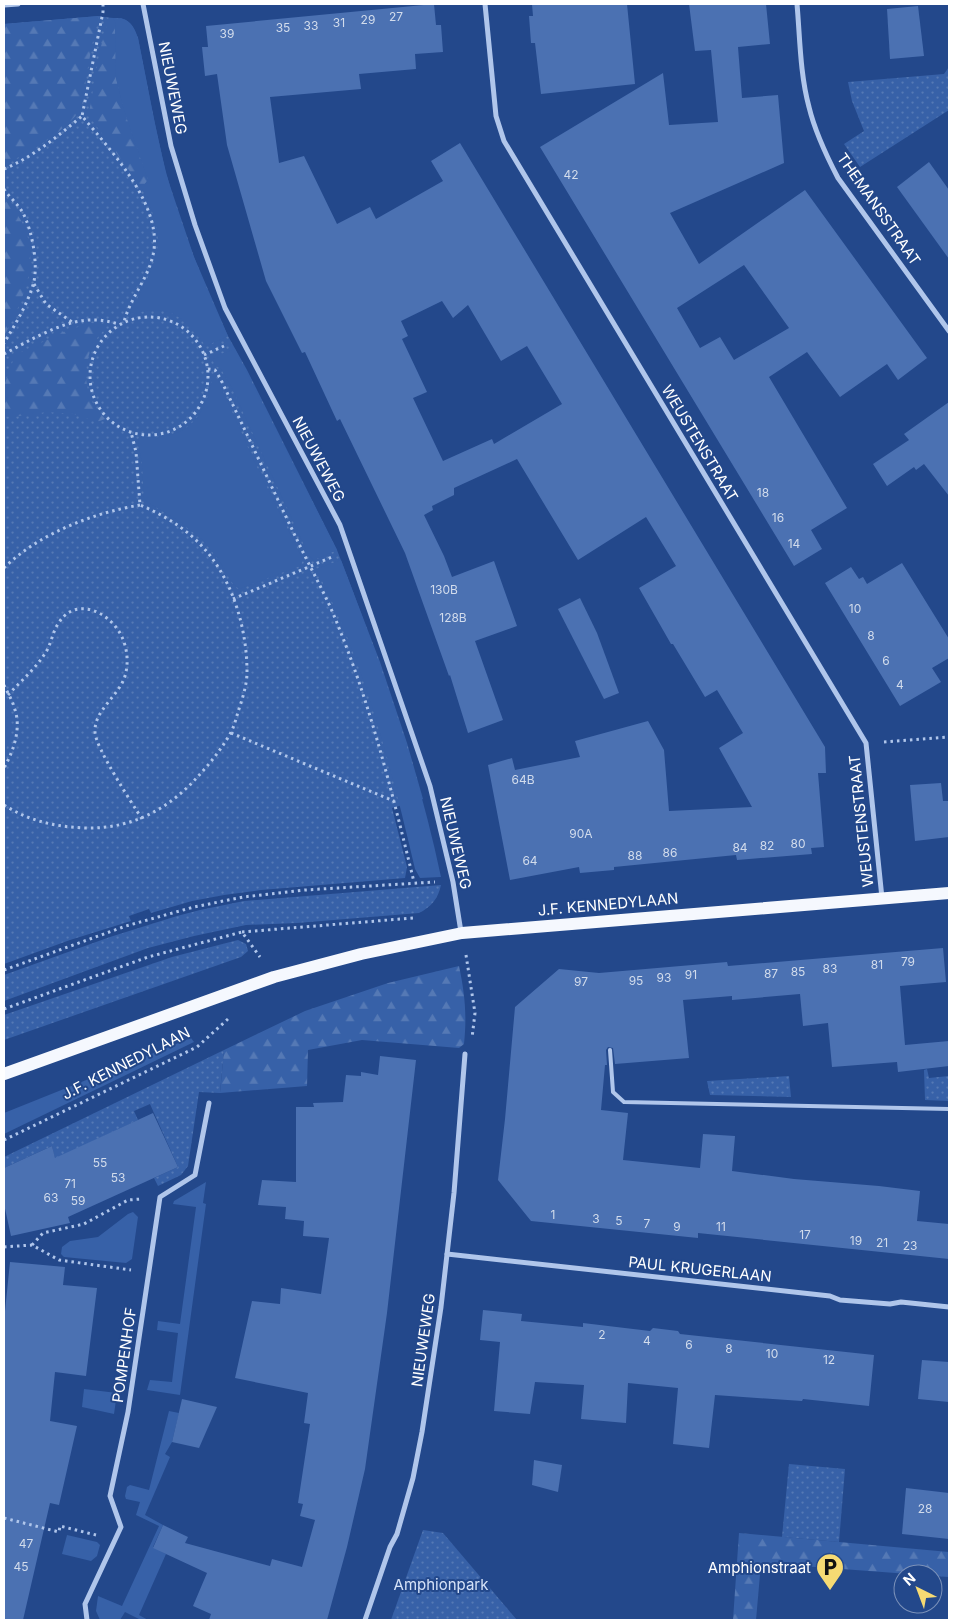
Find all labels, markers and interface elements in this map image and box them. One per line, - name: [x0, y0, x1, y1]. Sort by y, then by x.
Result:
- house number: 27: [389, 9, 403, 24]
- house number: 29: [361, 12, 375, 27]
- house number: 31: [333, 15, 345, 30]
- house number: 33: [304, 18, 318, 33]
- house number: 35: [276, 20, 290, 35]
- house number: 39: [220, 26, 234, 41]
- street label: NIEUWEWEG: [155, 40, 191, 136]
- street label: THEMANSSTRAAT: [833, 149, 925, 269]
- house number: 42: [563, 167, 579, 182]
- street label: WEUSTENSTRAAT: [658, 381, 742, 505]
- street label: NIEUWEWEG: [288, 413, 350, 505]
- house number: 18: [757, 485, 769, 500]
- house number: 16: [772, 510, 784, 525]
- house number: 14: [788, 536, 801, 551]
- house number: 130B: [430, 582, 458, 597]
- house number: 10: [849, 601, 861, 616]
- house number: 128B: [439, 610, 467, 625]
- house number: 8: [867, 628, 875, 643]
- house number: 6: [882, 653, 890, 668]
- house number: 4: [896, 677, 904, 692]
- street label: WEUSTENSTRAAT: [845, 754, 877, 888]
- house number: 64B: [511, 772, 535, 787]
- street label: NIEUWEWEG: [436, 795, 476, 891]
- house number: 90A: [569, 826, 593, 841]
- house number: 80: [791, 836, 806, 851]
- house number: 82: [760, 838, 774, 853]
- house number: 84: [732, 840, 748, 855]
- house number: 86: [663, 845, 677, 860]
- house number: 88: [628, 848, 642, 863]
- house number: 64: [522, 853, 538, 868]
- street label: J.F. KENNEDYLAAN: [537, 888, 679, 920]
- house number: 79: [901, 954, 915, 969]
- house number: 81: [871, 957, 883, 972]
- house number: 83: [823, 961, 837, 976]
- house number: 85: [791, 964, 805, 979]
- house number: 87: [764, 966, 778, 981]
- house number: 91: [685, 967, 697, 982]
- house number: 93: [657, 970, 671, 985]
- house number: 95: [629, 973, 643, 988]
- house number: 97: [574, 974, 588, 989]
- street label: J.F. KENNEDYLAAN: [59, 1022, 193, 1104]
- house number: 55: [93, 1155, 107, 1170]
- house number: 53: [111, 1170, 125, 1185]
- house number: 71: [64, 1176, 76, 1191]
- house number: 63: [44, 1190, 58, 1205]
- house number: 59: [71, 1193, 85, 1208]
- house number: 1: [551, 1207, 555, 1222]
- house number: 3: [592, 1211, 600, 1226]
- house number: 5: [615, 1213, 623, 1228]
- house number: 7: [644, 1216, 651, 1231]
- house number: 9: [673, 1219, 681, 1234]
- house number: 11: [716, 1219, 726, 1234]
- house number: 17: [799, 1227, 811, 1242]
- house number: 19: [850, 1233, 862, 1248]
- house number: 21: [876, 1235, 888, 1250]
- house number: 23: [903, 1238, 917, 1253]
- street label: PAUL KRUGERLAAN: [627, 1252, 773, 1286]
- street label: NIEUWEWEG: [407, 1292, 439, 1388]
- street label: POMPENHOF: [108, 1306, 140, 1404]
- house number: 2: [598, 1327, 606, 1342]
- house number: 4: [643, 1333, 651, 1348]
- house number: 6: [685, 1337, 693, 1352]
- house number: 8: [725, 1341, 733, 1356]
- house number: 10: [766, 1346, 778, 1361]
- house number: 12: [823, 1352, 835, 1367]
- house number: 28: [918, 1501, 932, 1516]
- house number: 47: [19, 1536, 33, 1551]
- parking icon: Amphionstraat: [815, 1552, 845, 1591]
- place label: Amphionstraat: [708, 1558, 811, 1577]
- house number: 45: [13, 1559, 29, 1574]
- north arrow: [893, 1564, 943, 1614]
- text: N: [899, 1569, 919, 1589]
- park label: Amphionpark: [394, 1575, 489, 1594]

